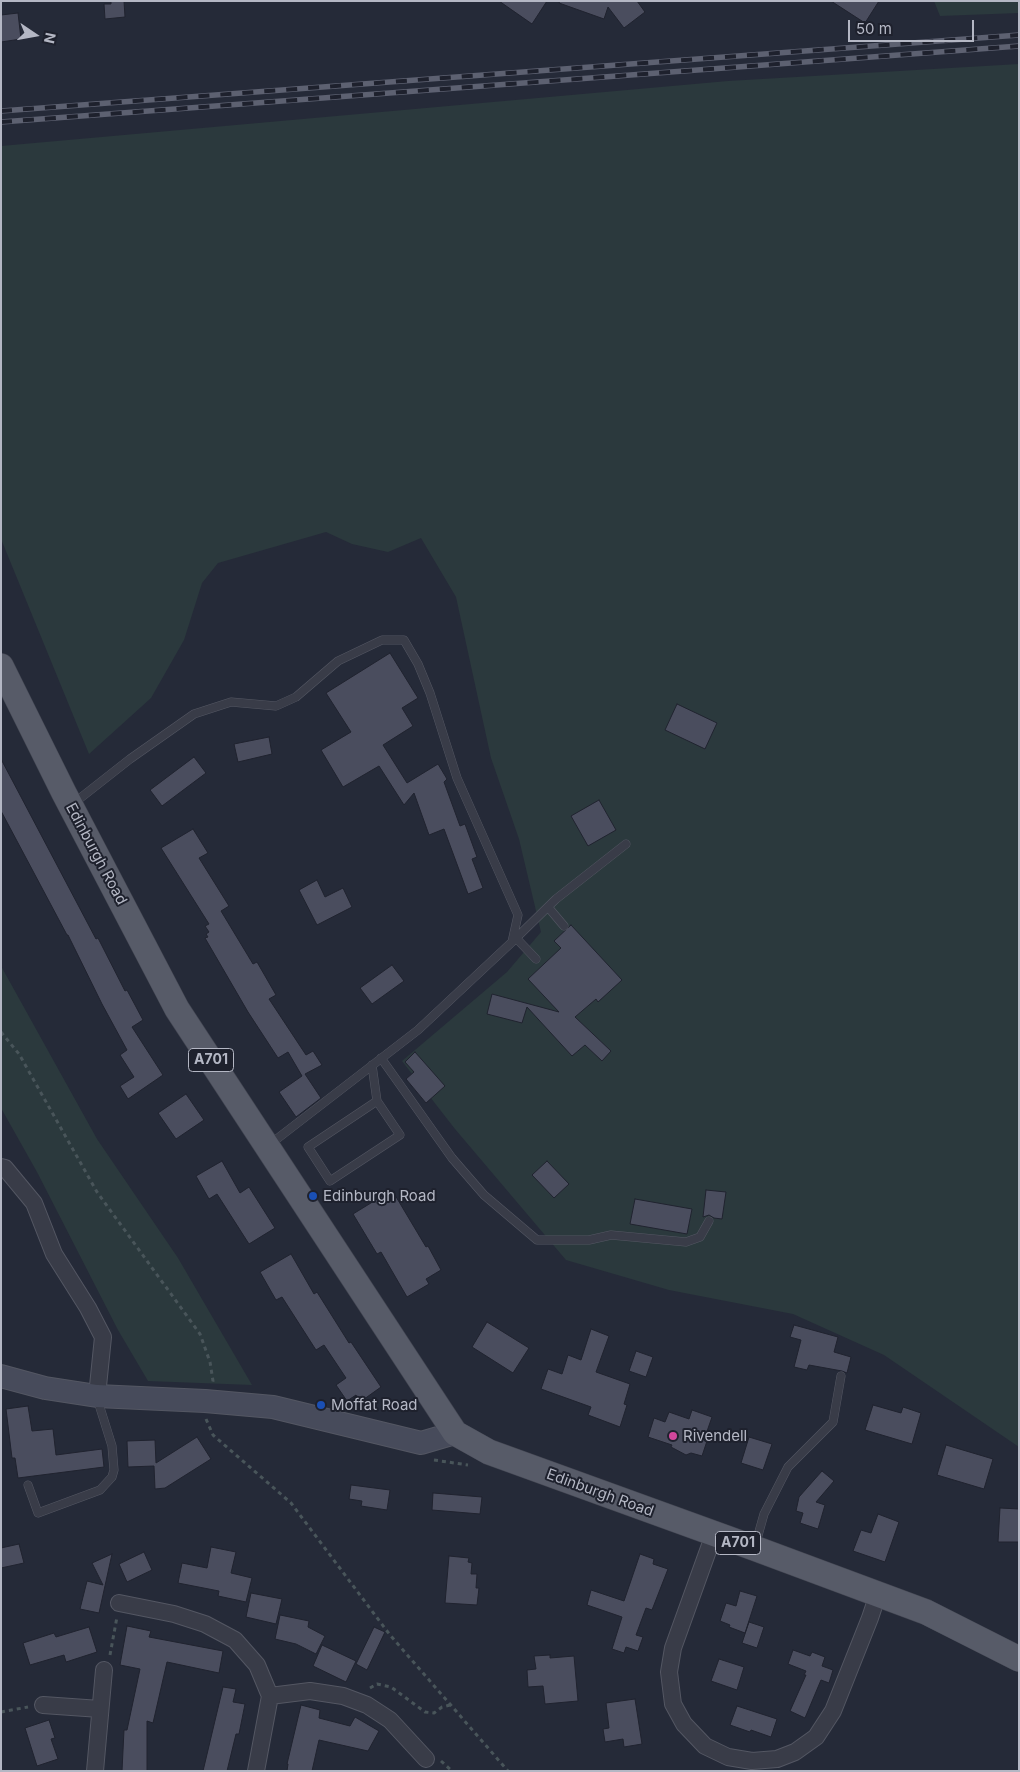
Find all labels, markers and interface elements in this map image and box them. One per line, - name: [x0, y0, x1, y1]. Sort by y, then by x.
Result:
- north arrow: [10, 10, 60, 60]
- scale bar: [850, 10, 976, 42]
- text: 50 m: [856, 19, 892, 38]
- text: N: [41, 31, 60, 45]
- street label: Edinburgh Road: [62, 800, 130, 908]
- road number: A701: [188, 1048, 234, 1072]
- place label: Edinburgh Road: [323, 1187, 436, 1205]
- marker: Edinburgh Road: [307, 1190, 319, 1202]
- place label: Moffat Road: [331, 1396, 418, 1414]
- marker: Moffat Road: [315, 1399, 327, 1411]
- place label: Rivendell: [683, 1427, 747, 1445]
- marker: Rivendell: [667, 1430, 679, 1442]
- street label: Edinburgh Road: [544, 1465, 656, 1521]
- road number: A701: [716, 1532, 760, 1555]

